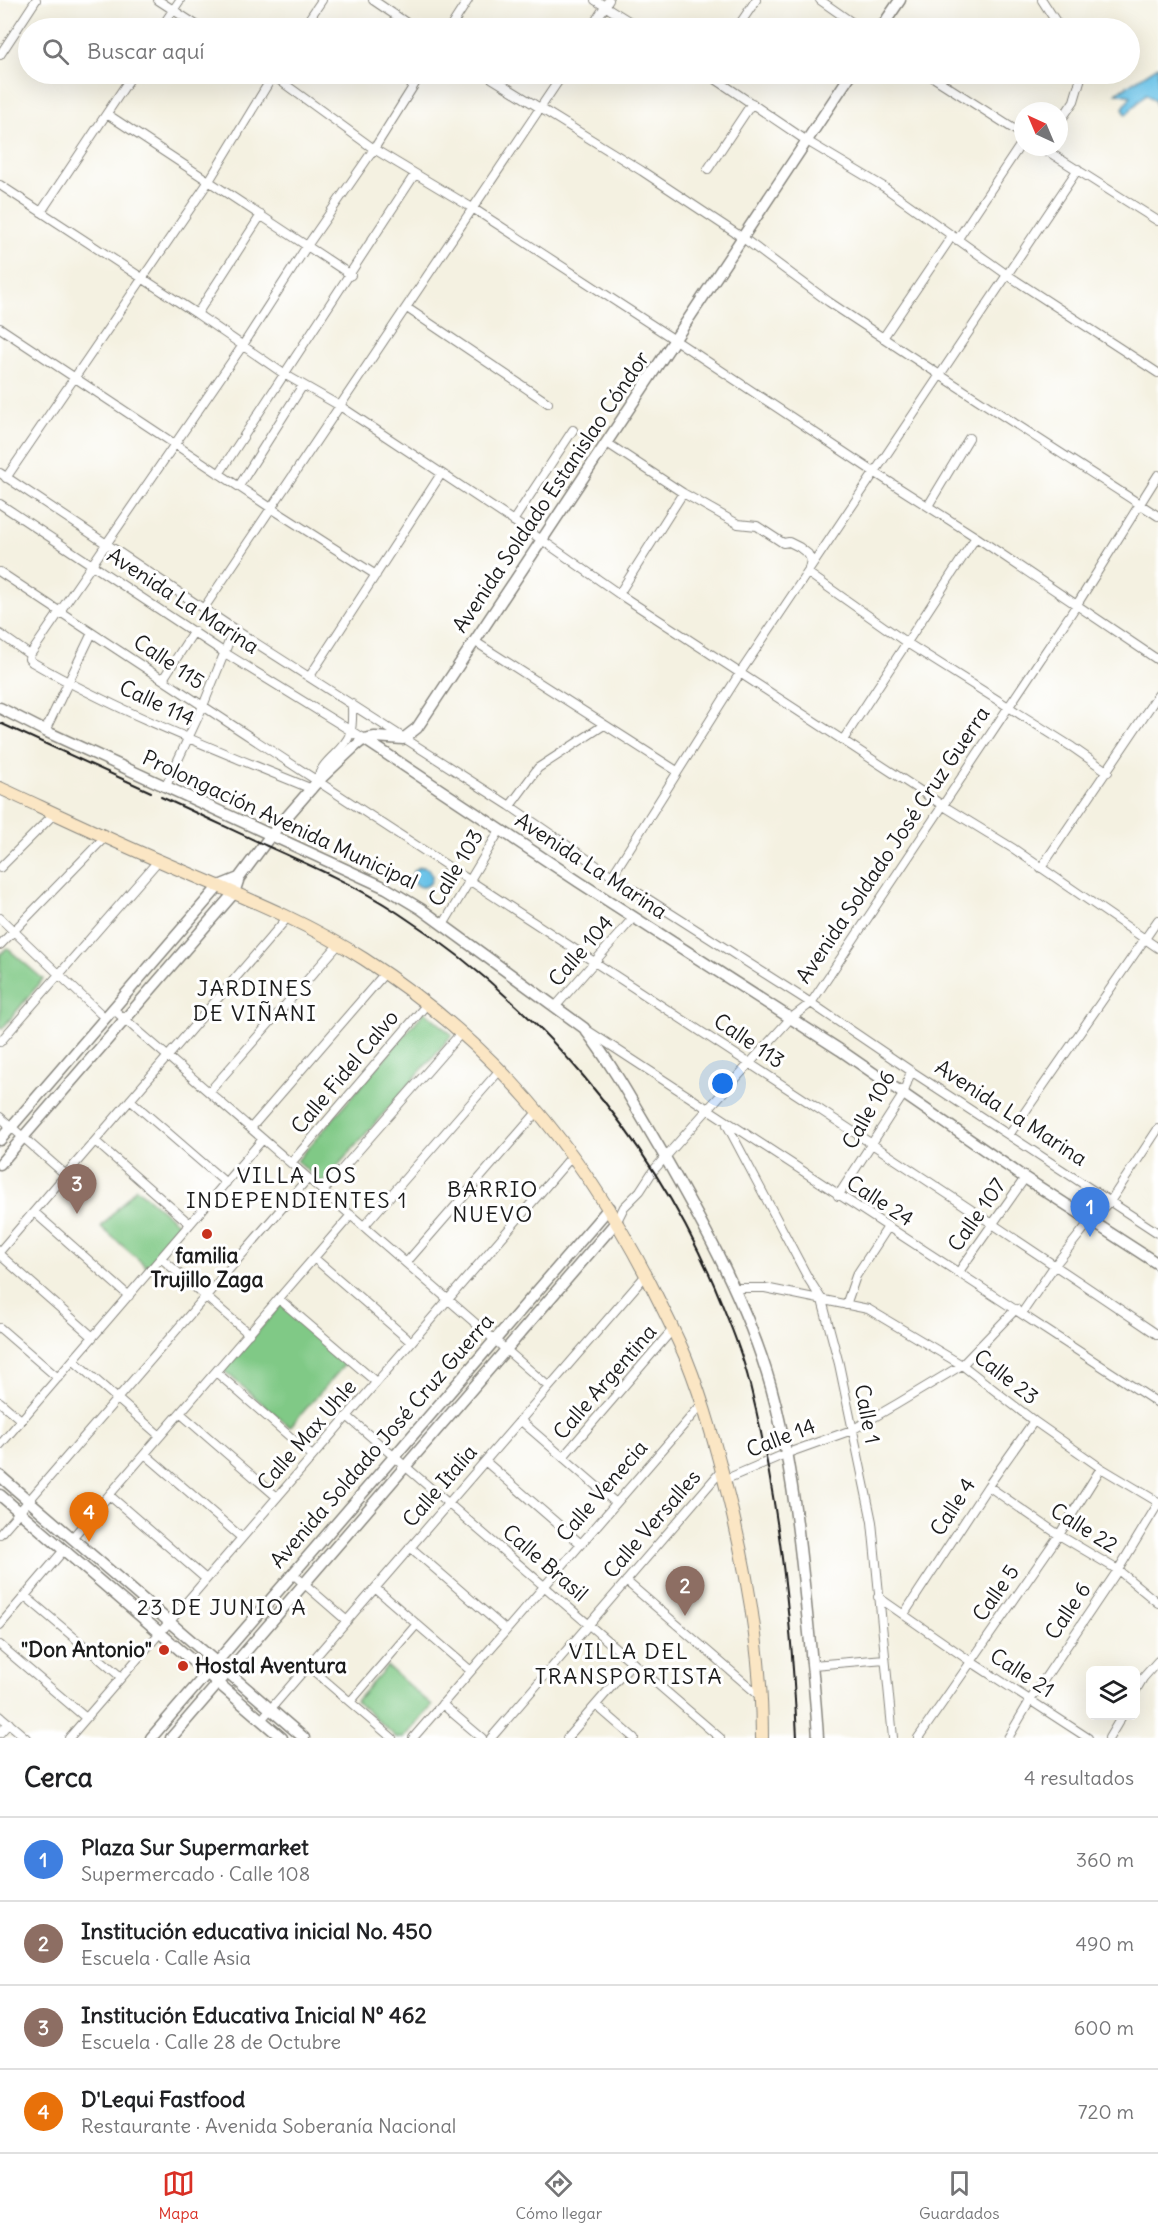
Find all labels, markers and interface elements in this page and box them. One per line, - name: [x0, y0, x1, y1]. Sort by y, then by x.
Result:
- search box: [18, 18, 1140, 84]
- icon: search: [39, 35, 72, 68]
- text: Buscar aquí: [87, 37, 204, 65]
- north arrow: [1014, 102, 1068, 156]
- street label: Avenida Soldado Estanislao Cóndor: [446, 345, 655, 638]
- street label: Avenida La Marina: [102, 541, 264, 660]
- street label: Calle 115: [129, 628, 210, 695]
- street label: Calle 114: [115, 673, 199, 732]
- street label: Avenida Soldado José Cruz Guerra: [790, 701, 995, 988]
- street label: Prolongación Avenida Municipal: [138, 744, 422, 895]
- street label: Avenida La Marina: [510, 806, 672, 925]
- street label: Calle 103: [422, 824, 489, 911]
- street label: Calle 104: [542, 909, 619, 992]
- district label: JARDINES DE VIÑANI: [193, 974, 317, 1027]
- street label: Calle Fidel Calvo: [285, 1004, 404, 1139]
- street label: Calle 113: [709, 1007, 790, 1074]
- street label: Avenida La Marina: [930, 1053, 1092, 1172]
- street label: Calle 106: [836, 1066, 901, 1154]
- your location: [708, 1069, 737, 1098]
- district label: VILLA LOS INDEPENDIENTES 1: [186, 1161, 408, 1214]
- pin: 3: [58, 1164, 97, 1214]
- street label: Calle 24: [842, 1169, 919, 1232]
- street label: Calle 107: [942, 1173, 1012, 1257]
- district label: BARRIO NUEVO: [447, 1175, 539, 1228]
- pin: 1: [1070, 1188, 1110, 1237]
- marker: familia Trujillo Zaga: [200, 1227, 214, 1241]
- place label: familia Trujillo Zaga: [150, 1242, 264, 1293]
- street label: Avenida Soldado José Cruz Guerra: [264, 1308, 499, 1573]
- street label: Calle Argentina: [547, 1318, 662, 1445]
- street label: Calle 23: [969, 1343, 1044, 1410]
- street label: Calle Max Uhle: [251, 1374, 362, 1496]
- street label: Calle 1: [849, 1382, 886, 1446]
- street label: Calle 14: [742, 1412, 819, 1463]
- street label: Calle Venecia: [550, 1434, 653, 1547]
- street label: Calle Italia: [396, 1439, 483, 1532]
- street label: Calle Versalles: [597, 1464, 706, 1584]
- street label: Calle 4: [924, 1473, 981, 1541]
- pin: 4: [70, 1492, 109, 1542]
- street label: Calle 22: [1046, 1496, 1123, 1559]
- street label: Calle Brasil: [497, 1518, 594, 1607]
- street label: Calle 5: [966, 1559, 1025, 1626]
- pin: 2: [666, 1566, 704, 1616]
- street label: Calle 6: [1039, 1577, 1097, 1645]
- district label: 23 DE JUNIO A: [137, 1593, 307, 1621]
- place label: "Don Antonio": [21, 1636, 152, 1663]
- district label: VILLA DEL TRANSPORTISTA: [535, 1637, 723, 1690]
- street label: Calle 21: [985, 1642, 1059, 1703]
- marker: "Don Antonio": [157, 1643, 171, 1657]
- place label: Hostal Aventura: [195, 1652, 347, 1679]
- marker: Hostal Aventura: [176, 1659, 190, 1673]
- map controls: [1086, 1666, 1140, 1720]
- button: layers: [1086, 1666, 1140, 1720]
- text: Cerca: [24, 1761, 93, 1794]
- text: 4 resultados: [1024, 1765, 1134, 1790]
- text: Plaza Sur Supermarket: [81, 1833, 309, 1861]
- text: 1: [40, 1847, 47, 1872]
- text: 360 m: [1076, 1847, 1134, 1872]
- text: Supermercado · Calle 108: [81, 1861, 310, 1886]
- text: Institución educativa inicial No. 450: [81, 1917, 432, 1945]
- text: 2: [38, 1931, 49, 1956]
- text: 490 m: [1075, 1931, 1134, 1956]
- text: Escuela · Calle Asia: [81, 1945, 251, 1970]
- text: Institución Educativa Inicial Nº 462: [81, 2001, 426, 2029]
- text: 3: [38, 2015, 49, 2040]
- text: 600 m: [1074, 2015, 1134, 2040]
- text: Escuela · Calle 28 de Octubre: [81, 2029, 341, 2054]
- text: D'Lequi Fastfood: [81, 2085, 245, 2113]
- text: 4: [38, 2099, 49, 2124]
- text: 720 m: [1078, 2099, 1134, 2124]
- text: Restaurante · Avenida Soberanía Nacional: [81, 2113, 456, 2138]
- tab: Mapa: [158, 2167, 199, 2223]
- tab: Cómo llegar: [516, 2167, 602, 2223]
- tab: Guardados: [919, 2167, 1000, 2223]

